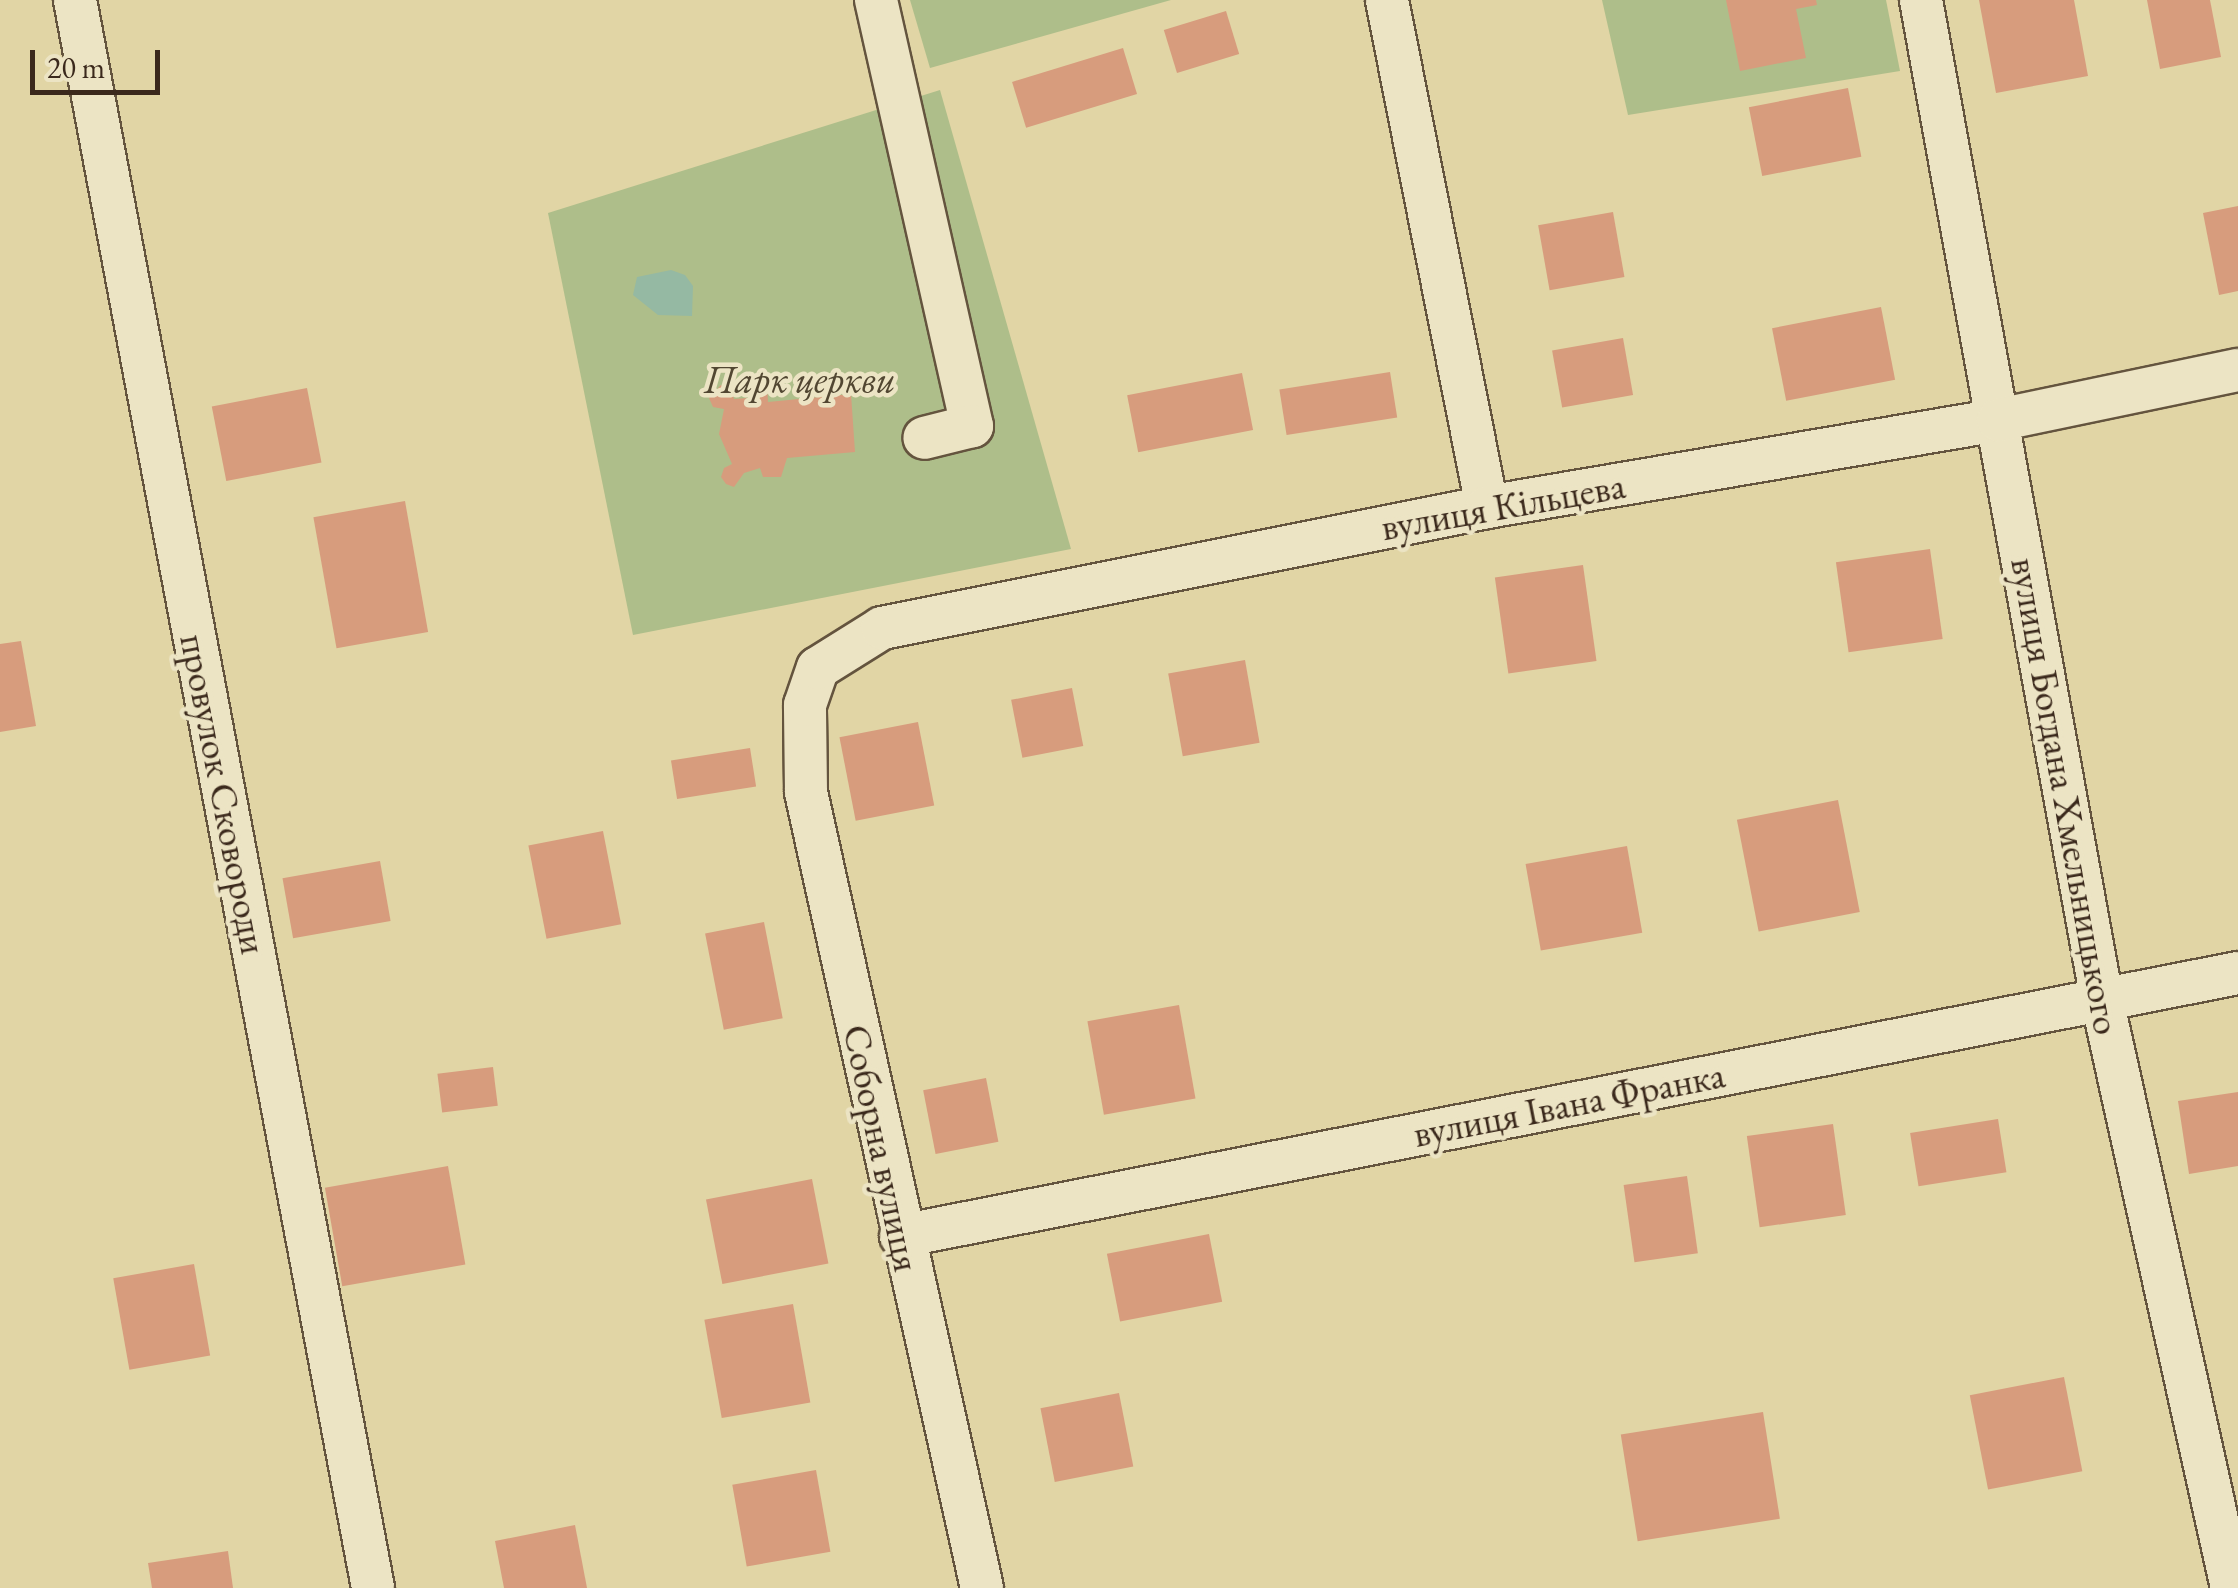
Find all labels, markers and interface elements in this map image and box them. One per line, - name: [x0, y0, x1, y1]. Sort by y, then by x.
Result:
- scale bar: [35, 30, 165, 92]
- text: 20 m: [47, 48, 105, 87]
- park label: Парк церкви: [704, 356, 896, 402]
- street label: вулиця Кільцева: [1378, 462, 1628, 550]
- street label: вулиця Богдана Хмельницького: [2002, 554, 2130, 1038]
- street label: провулок Сковороди: [171, 630, 277, 958]
- street label: Соборна вулиця: [834, 1021, 930, 1275]
- street label: вулиця Івана Франка: [1409, 1051, 1729, 1157]

